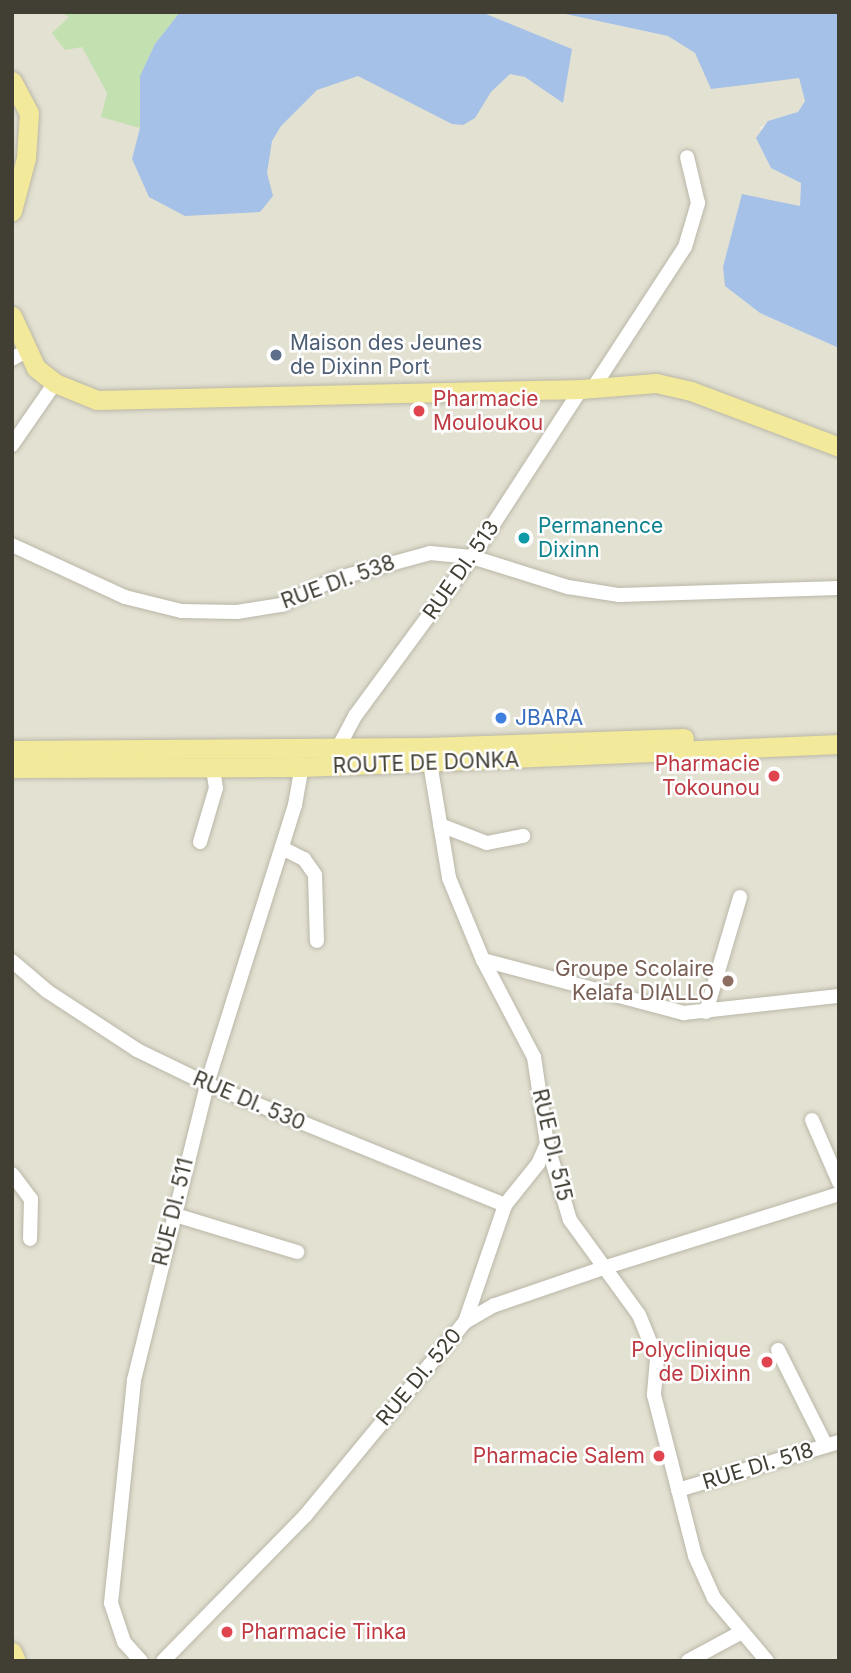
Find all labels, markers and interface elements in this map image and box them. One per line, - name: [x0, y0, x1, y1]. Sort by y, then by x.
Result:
- place label: Maison des Jeunes de Dixinn Port: [290, 330, 482, 380]
- marker: Maison des Jeunes de Dixinn Port: [268, 347, 284, 363]
- place label: Pharmacie Mouloukou: [433, 386, 543, 436]
- marker: Pharmacie Mouloukou: [411, 403, 427, 419]
- place label: Permanence Dixinn: [538, 513, 663, 563]
- street label: RUE DI. 513: [418, 516, 504, 624]
- marker: Permanence Dixinn: [516, 530, 532, 546]
- street label: RUE DI. 538: [278, 550, 398, 614]
- place label: JBARA: [515, 705, 583, 731]
- marker: JBARA: [493, 710, 509, 726]
- street label: ROUTE DE DONKA: [332, 747, 520, 779]
- place label: Pharmacie Tokounou: [655, 751, 760, 801]
- marker: Pharmacie Tokounou: [766, 768, 782, 784]
- place label: Groupe Scolaire Kelafa DIALLO: [555, 956, 714, 1006]
- marker: Groupe Scolaire Kelafa DIALLO: [720, 973, 736, 989]
- street label: RUE DI. 530: [189, 1066, 309, 1136]
- street label: RUE DI. 515: [527, 1086, 577, 1204]
- street label: RUE DI. 511: [147, 1155, 199, 1269]
- street label: RUE DI. 520: [371, 1323, 467, 1431]
- place label: Polyclinique de Dixinn: [631, 1337, 751, 1387]
- marker: Polyclinique de Dixinn: [757, 1352, 777, 1372]
- street label: RUE DI. 518: [699, 1437, 817, 1495]
- place label: Pharmacie Salem: [473, 1443, 645, 1469]
- marker: Pharmacie Salem: [651, 1448, 667, 1464]
- place label: Pharmacie Tinka: [241, 1619, 407, 1645]
- marker: Pharmacie Tinka: [219, 1624, 235, 1640]

